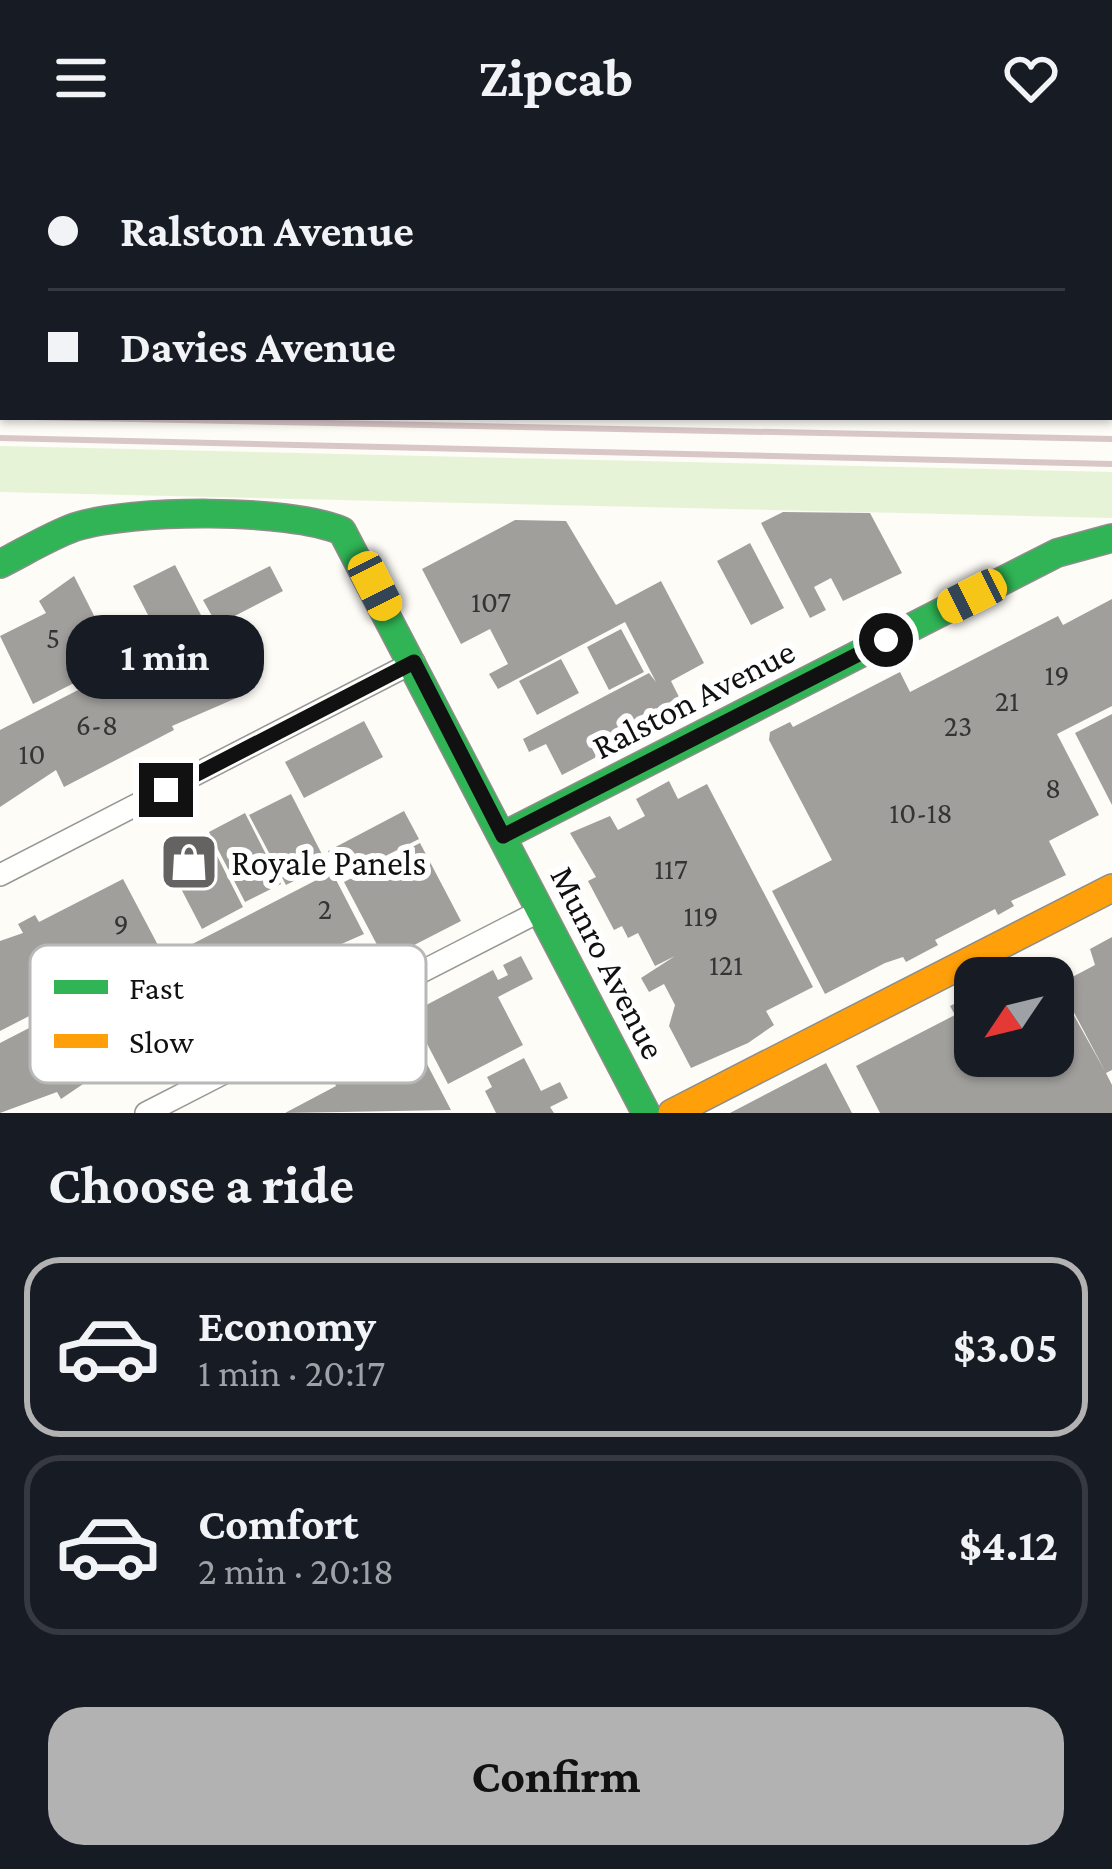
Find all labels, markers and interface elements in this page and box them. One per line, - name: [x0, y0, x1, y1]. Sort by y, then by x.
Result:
- icon: menu: [48, 45, 114, 111]
- icon: heart: [998, 45, 1064, 111]
- text: Zipcab: [479, 48, 633, 108]
- text: Ralston Avenue: [120, 206, 414, 256]
- text: Davies Avenue: [120, 322, 396, 372]
- car: [343, 546, 407, 626]
- car: [932, 564, 1012, 628]
- house number: 107: [471, 585, 511, 618]
- route start: [859, 613, 913, 667]
- callout: 1 min: [67, 616, 265, 700]
- house number: 5: [46, 621, 60, 654]
- street label: Ralston Avenue: [586, 631, 801, 767]
- text: 1 min: [121, 635, 209, 678]
- house number: 19: [1044, 658, 1070, 691]
- house number: 21: [995, 684, 1019, 717]
- house number: 6-8: [76, 708, 118, 741]
- house number: 23: [944, 709, 972, 742]
- house number: 10: [19, 737, 45, 770]
- route end: [139, 763, 193, 817]
- house number: 8: [1045, 771, 1061, 804]
- house number: 10-18: [889, 796, 953, 829]
- shop icon: Royale Panels: [158, 831, 220, 893]
- place label: Royale Panels: [231, 843, 426, 883]
- house number: 117: [654, 852, 688, 885]
- street label: Munro Avenue: [542, 859, 674, 1066]
- house number: 2: [318, 892, 332, 925]
- house number: 119: [683, 899, 719, 932]
- house number: 9: [113, 907, 129, 940]
- legend: [30, 945, 426, 1083]
- house number: 121: [709, 948, 743, 981]
- north arrow: [954, 957, 1074, 1077]
- map controls: [954, 957, 1074, 1077]
- text: Fast: [129, 969, 185, 1006]
- text: Slow: [129, 1023, 194, 1060]
- text: Choose a ride: [48, 1155, 354, 1215]
- icon: car: [54, 1293, 162, 1401]
- text: Economy: [198, 1301, 376, 1351]
- text: $3.05: [953, 1322, 1058, 1372]
- text: 1 min · 20:17: [198, 1351, 385, 1394]
- icon: car: [54, 1491, 162, 1599]
- text: Comfort: [198, 1499, 359, 1549]
- text: $4.12: [959, 1520, 1058, 1570]
- text: 2 min · 20:18: [198, 1549, 394, 1592]
- button: Confirm: [48, 1707, 1064, 1845]

